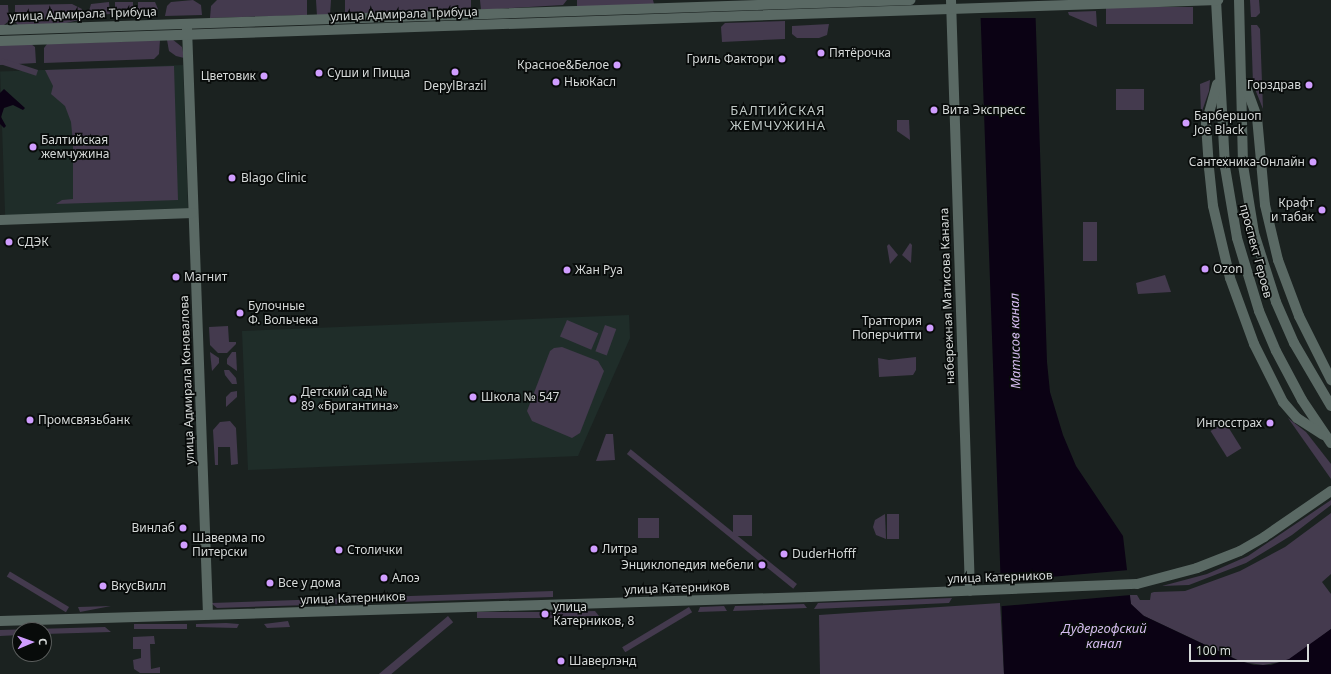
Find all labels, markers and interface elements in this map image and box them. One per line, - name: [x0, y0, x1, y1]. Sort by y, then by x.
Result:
- street label: улица Адмирала Трибуца: [9, 4, 157, 24]
- street label: улица Адмирала Трибуца: [330, 4, 478, 24]
- place label: Пятёрочка: [829, 46, 891, 60]
- marker: Пятёрочка: [816, 48, 826, 58]
- place label: Гриль Фактори: [687, 52, 774, 66]
- marker: Гриль Фактори: [777, 54, 787, 64]
- place label: Красное&Белое: [517, 58, 609, 72]
- marker: Красное&Белое: [612, 60, 622, 70]
- place label: Суши и Пицца: [327, 66, 410, 80]
- marker: DepylBrazil: [450, 67, 460, 77]
- marker: Суши и Пицца: [314, 68, 324, 78]
- place label: Цветовик: [201, 69, 256, 83]
- marker: Цветовик: [259, 71, 269, 81]
- place label: НьюКасл: [564, 75, 616, 89]
- marker: НьюКасл: [551, 77, 561, 87]
- place label: Горздрав: [1247, 78, 1301, 92]
- place label: DepylBrazil: [424, 79, 486, 93]
- marker: Горздрав: [1304, 80, 1314, 90]
- district label: БАЛТИЙСКАЯ ЖЕМЧУЖИНА: [730, 103, 826, 134]
- place label: Вита Экспресс: [942, 103, 1025, 117]
- marker: Вита Экспресс: [929, 105, 939, 115]
- place label: Барбершоп Joe Black: [1194, 109, 1262, 137]
- marker: Барбершоп Joe Black: [1181, 118, 1191, 128]
- place label: Балтийская жемчужина: [41, 133, 109, 161]
- marker: Балтийская жемчужина: [28, 142, 38, 152]
- place label: Сантехника-Онлайн: [1189, 155, 1305, 169]
- marker: Сантехника-Онлайн: [1308, 157, 1318, 167]
- place label: Blago Clinic: [241, 171, 306, 185]
- marker: Blago Clinic: [226, 172, 238, 184]
- place label: Крафт и табак: [1271, 196, 1314, 224]
- street label: проспект Героев: [1237, 202, 1275, 300]
- marker: Крафт и табак: [1317, 205, 1327, 215]
- street label: набережная Матисова Канала: [937, 208, 957, 384]
- place label: СДЭК: [17, 235, 49, 249]
- marker: СДЭК: [4, 237, 14, 247]
- place label: Ozon: [1213, 262, 1243, 276]
- place label: Жан Руа: [575, 263, 623, 277]
- marker: Ozon: [1200, 264, 1210, 274]
- marker: Жан Руа: [562, 265, 572, 275]
- place label: Магнит: [184, 270, 227, 284]
- marker: Магнит: [171, 272, 181, 282]
- water label: Матисов канал: [1006, 293, 1024, 389]
- street label: улица Адмирала Коновалова: [177, 295, 197, 465]
- place label: Булочные Ф. Вольчека: [248, 299, 318, 327]
- marker: Булочные Ф. Вольчека: [235, 308, 245, 318]
- place label: Траттория Поперчитти: [852, 314, 922, 342]
- marker: Траттория Поперчитти: [925, 323, 935, 333]
- place label: Детский сад № 89 «Бригантина»: [301, 385, 399, 413]
- place label: Школа № 547: [481, 390, 559, 404]
- marker: Школа № 547: [468, 392, 478, 402]
- marker: Детский сад № 89 «Бригантина»: [288, 394, 298, 404]
- place label: Промсвязьбанк: [38, 413, 130, 427]
- marker: Промсвязьбанк: [25, 415, 35, 425]
- place label: Ингосстрах: [1196, 416, 1262, 430]
- marker: Ингосстрах: [1265, 418, 1275, 428]
- place label: Винлаб: [132, 521, 175, 535]
- marker: Винлаб: [178, 523, 188, 533]
- place label: Шаверма по Питерски: [192, 531, 265, 559]
- marker: Шаверма по Питерски: [179, 540, 189, 550]
- place label: Литра: [602, 542, 637, 556]
- place label: Столички: [347, 543, 403, 557]
- marker: Литра: [589, 544, 599, 554]
- marker: Столички: [334, 545, 344, 555]
- place label: DuderHofff: [792, 547, 856, 561]
- marker: DuderHofff: [779, 549, 789, 559]
- place label: Энциклопедия мебели: [621, 558, 754, 572]
- marker: Энциклопедия мебели: [757, 560, 767, 570]
- street label: улица Катерников: [947, 568, 1053, 586]
- place label: Алоэ: [392, 571, 420, 585]
- marker: Алоэ: [379, 573, 389, 583]
- place label: Все у дома: [278, 576, 341, 590]
- marker: Все у дома: [265, 578, 275, 588]
- place label: ВкусВилл: [111, 579, 166, 593]
- street label: улица Катерников: [624, 579, 730, 597]
- marker: ВкусВилл: [98, 581, 108, 591]
- street label: улица Катерников: [300, 589, 406, 607]
- place label: улица Катерников, 8: [553, 600, 634, 628]
- marker: улица Катерников, 8: [540, 609, 550, 619]
- water label: Дудергофский канал: [1061, 621, 1147, 652]
- north arrow: [12, 622, 52, 662]
- scale bar: [1191, 636, 1311, 662]
- text: С: [36, 638, 51, 645]
- text: 100 m: [1196, 642, 1231, 659]
- place label: Шаверлэнд: [569, 654, 636, 668]
- marker: Шаверлэнд: [556, 656, 566, 666]

